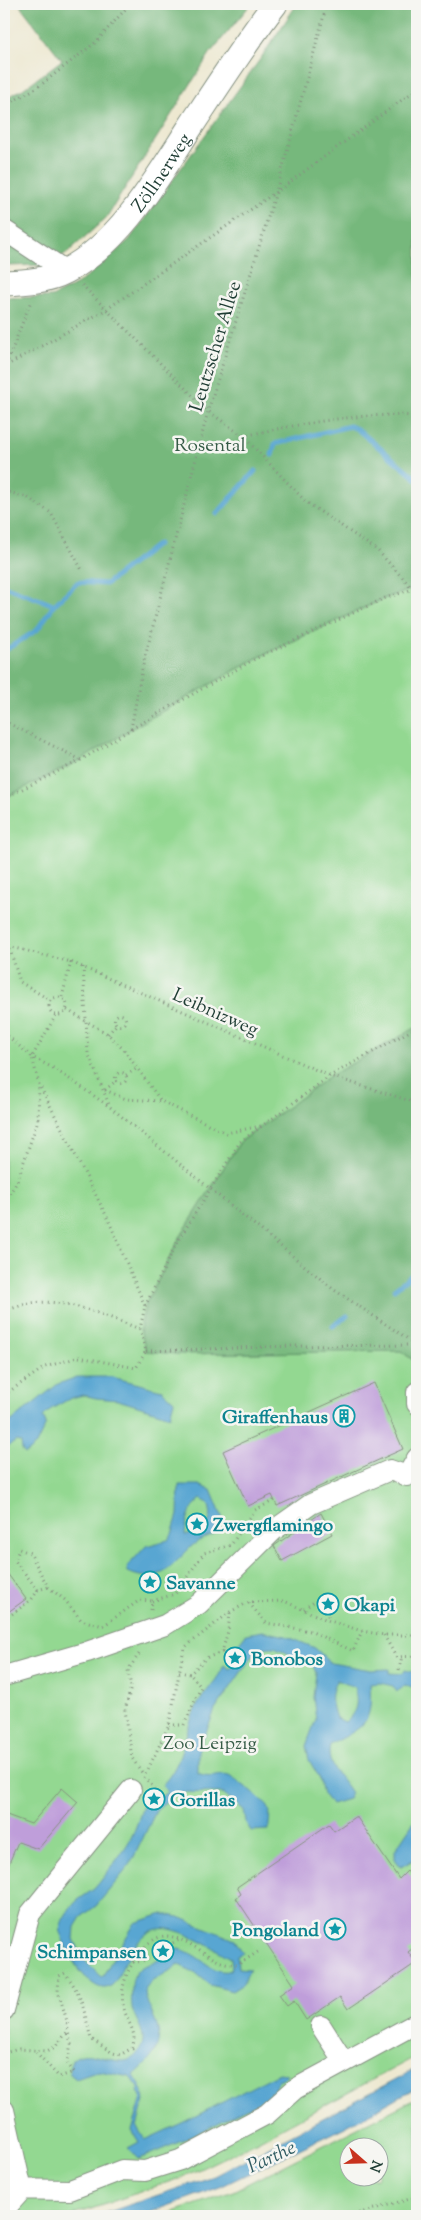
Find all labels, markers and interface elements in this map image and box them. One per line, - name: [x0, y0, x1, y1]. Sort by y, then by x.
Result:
- street label: Zöllnerweg: [126, 128, 199, 219]
- street label: Leutzscher Allee: [184, 278, 249, 415]
- park label: Rosental: [174, 433, 246, 460]
- street label: Leibnizweg: [168, 982, 262, 1044]
- building icon: Giraffenhaus: [332, 1404, 356, 1428]
- place label: Giraffenhaus: [222, 1405, 329, 1432]
- place icon: Zwergflamingo: [185, 1512, 209, 1536]
- place label: Zwergflamingo: [213, 1513, 334, 1540]
- place icon: Savanne: [138, 1570, 162, 1594]
- place label: Savanne: [166, 1571, 236, 1598]
- place icon: Okapi: [316, 1592, 340, 1616]
- place label: Okapi: [344, 1593, 396, 1620]
- place icon: Bonobos: [223, 1646, 247, 1670]
- place label: Bonobos: [251, 1647, 323, 1674]
- park label: Zoo Leipzig: [163, 1731, 257, 1758]
- place icon: Gorillas: [142, 1787, 166, 1811]
- place label: Gorillas: [170, 1788, 236, 1815]
- place icon: Pongoland: [323, 1917, 347, 1941]
- place label: Pongoland: [232, 1918, 319, 1945]
- place icon: Schimpansen: [151, 1939, 175, 1963]
- place label: Schimpansen: [37, 1940, 148, 1967]
- water label: Parthe: [243, 2134, 301, 2182]
- north arrow: [338, 2138, 388, 2188]
- text: N: [363, 2157, 386, 2174]

